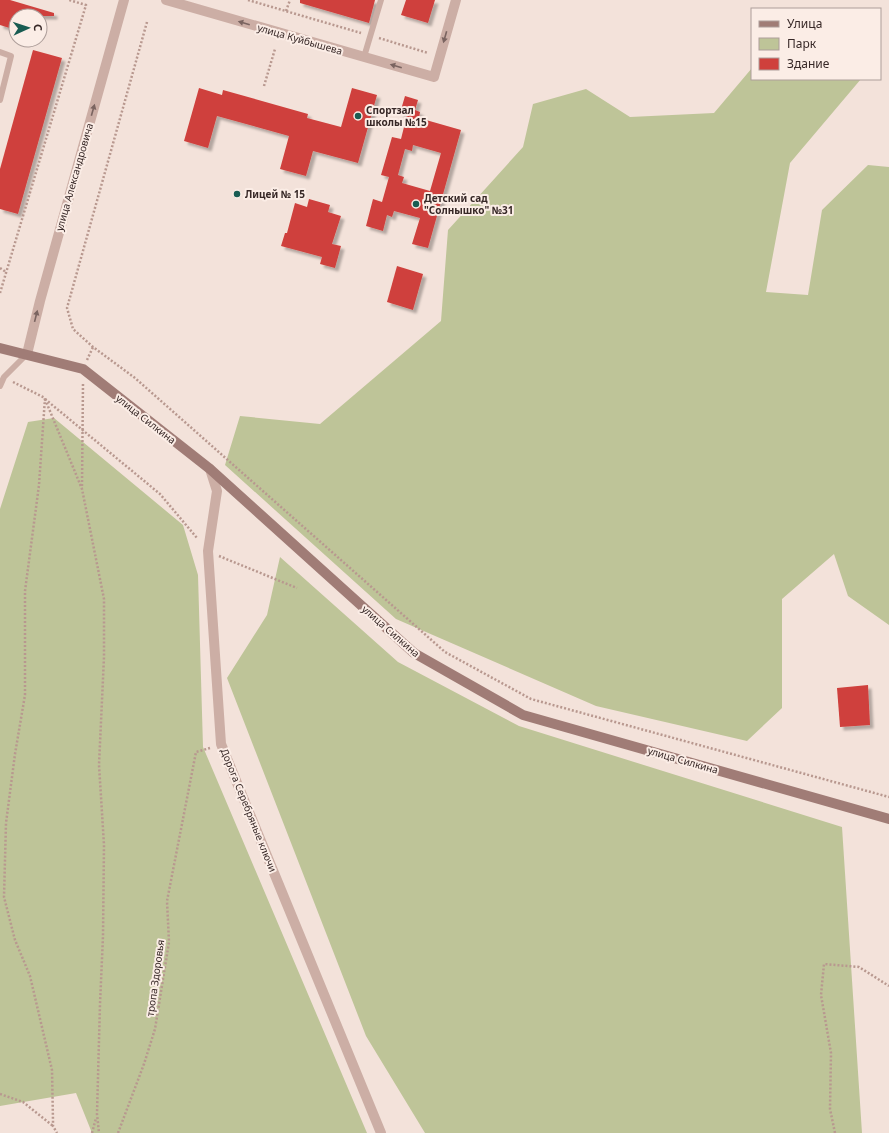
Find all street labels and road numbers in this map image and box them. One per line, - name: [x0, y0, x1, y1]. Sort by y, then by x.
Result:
- street label: улица Куйбышева: [256, 20, 344, 58]
- street label: улица Александровича: [52, 121, 96, 233]
- street label: улица Силкина: [113, 391, 179, 447]
- street label: улица Силкина: [359, 602, 423, 660]
- street label: улица Силкина: [646, 743, 720, 777]
- street label: Дорога Серебряные ключи: [218, 746, 280, 874]
- street label: тропа Здоровья: [143, 939, 167, 1017]

